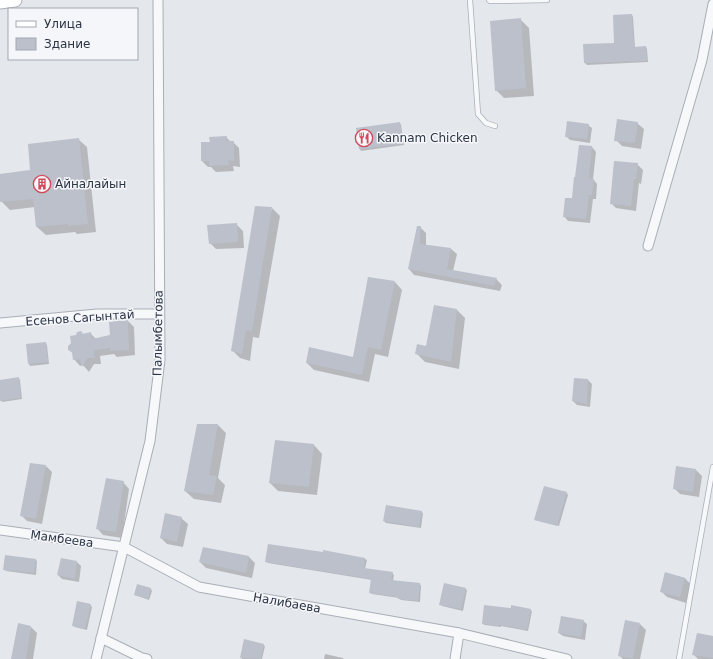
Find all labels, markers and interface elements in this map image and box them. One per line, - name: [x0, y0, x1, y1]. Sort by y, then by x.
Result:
- legend: [8, 8, 138, 60]
- text: Улица: [44, 17, 82, 31]
- text: Здание: [44, 37, 90, 51]
- restaurant icon: Kannam Chicken: [354, 128, 374, 148]
- place label: Kannam Chicken: [377, 131, 478, 145]
- building icon: Айналайын: [32, 174, 52, 194]
- place label: Айналайын: [55, 177, 126, 191]
- street label: Палымбетова: [150, 290, 166, 376]
- street label: Есенов Сагынтай: [25, 307, 135, 329]
- street label: Мамбеева: [30, 528, 94, 550]
- street label: Налибаева: [252, 590, 322, 616]

